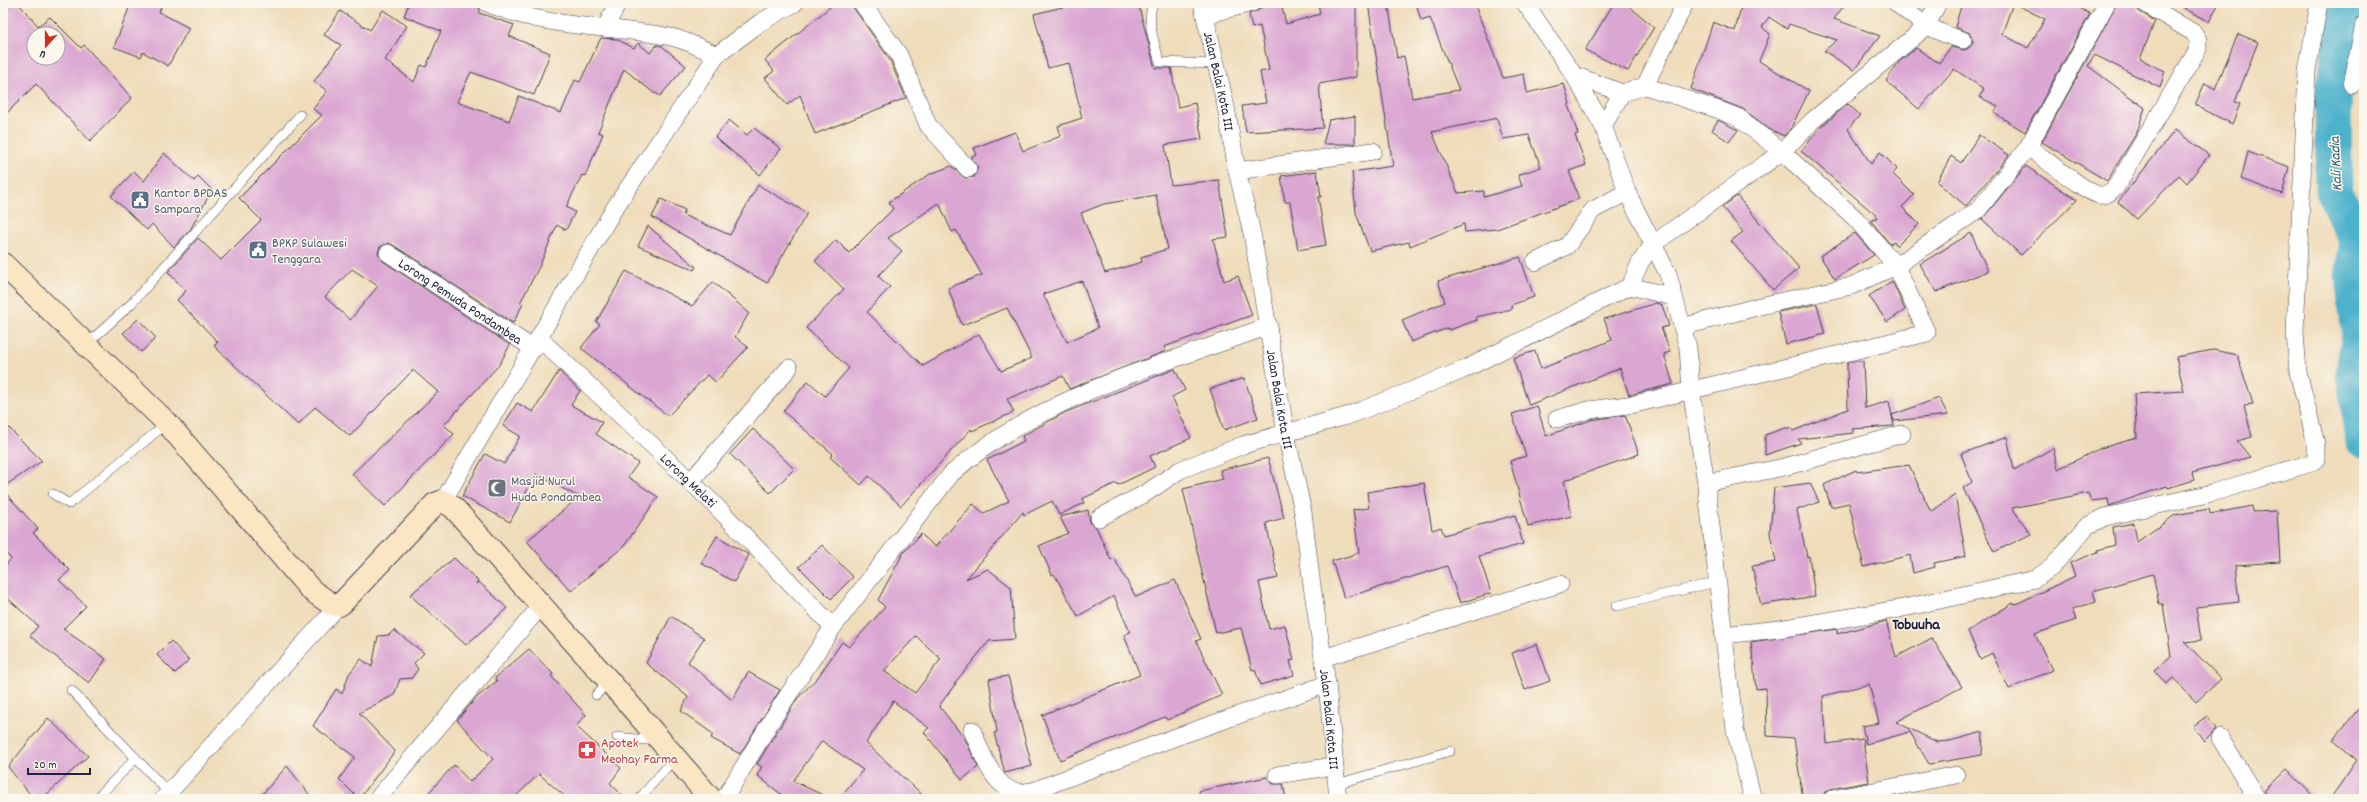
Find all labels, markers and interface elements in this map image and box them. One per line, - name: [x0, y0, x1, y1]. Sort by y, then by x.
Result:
- north arrow: [26, 26, 66, 66]
- street label: Jalan Balai Kota III: [1197, 30, 1238, 133]
- text: U: [38, 45, 48, 62]
- water label: Kali Kadia: [2325, 135, 2349, 192]
- place label: Kantor BPDAS Sampara: [154, 184, 227, 220]
- public building icon: Kantor BPDAS Sampara: [129, 189, 151, 211]
- place label: BPKP Sulawesi Tenggara: [272, 234, 347, 270]
- public building icon: BPKP Sulawesi Tenggara: [247, 239, 269, 261]
- street label: Lorong Pemuda Pondambea: [394, 254, 526, 351]
- street label: Jalan Balai Kota III: [1260, 348, 1297, 452]
- street label: Lorong Melati: [655, 450, 721, 513]
- place label: Masjid Nurul Huda Pondambea: [511, 472, 602, 508]
- mosque icon: Masjid Nurul Huda Pondambea: [486, 477, 508, 499]
- district label: Tobuuha: [1892, 614, 1941, 637]
- street label: Jalan Balai Kota III: [1313, 668, 1343, 771]
- place label: Apotek Meohay Farma: [601, 734, 678, 770]
- pharmacy icon: Apotek Meohay Farma: [576, 739, 598, 761]
- scale bar: [28, 750, 90, 776]
- text: 20 m: [34, 757, 57, 774]

